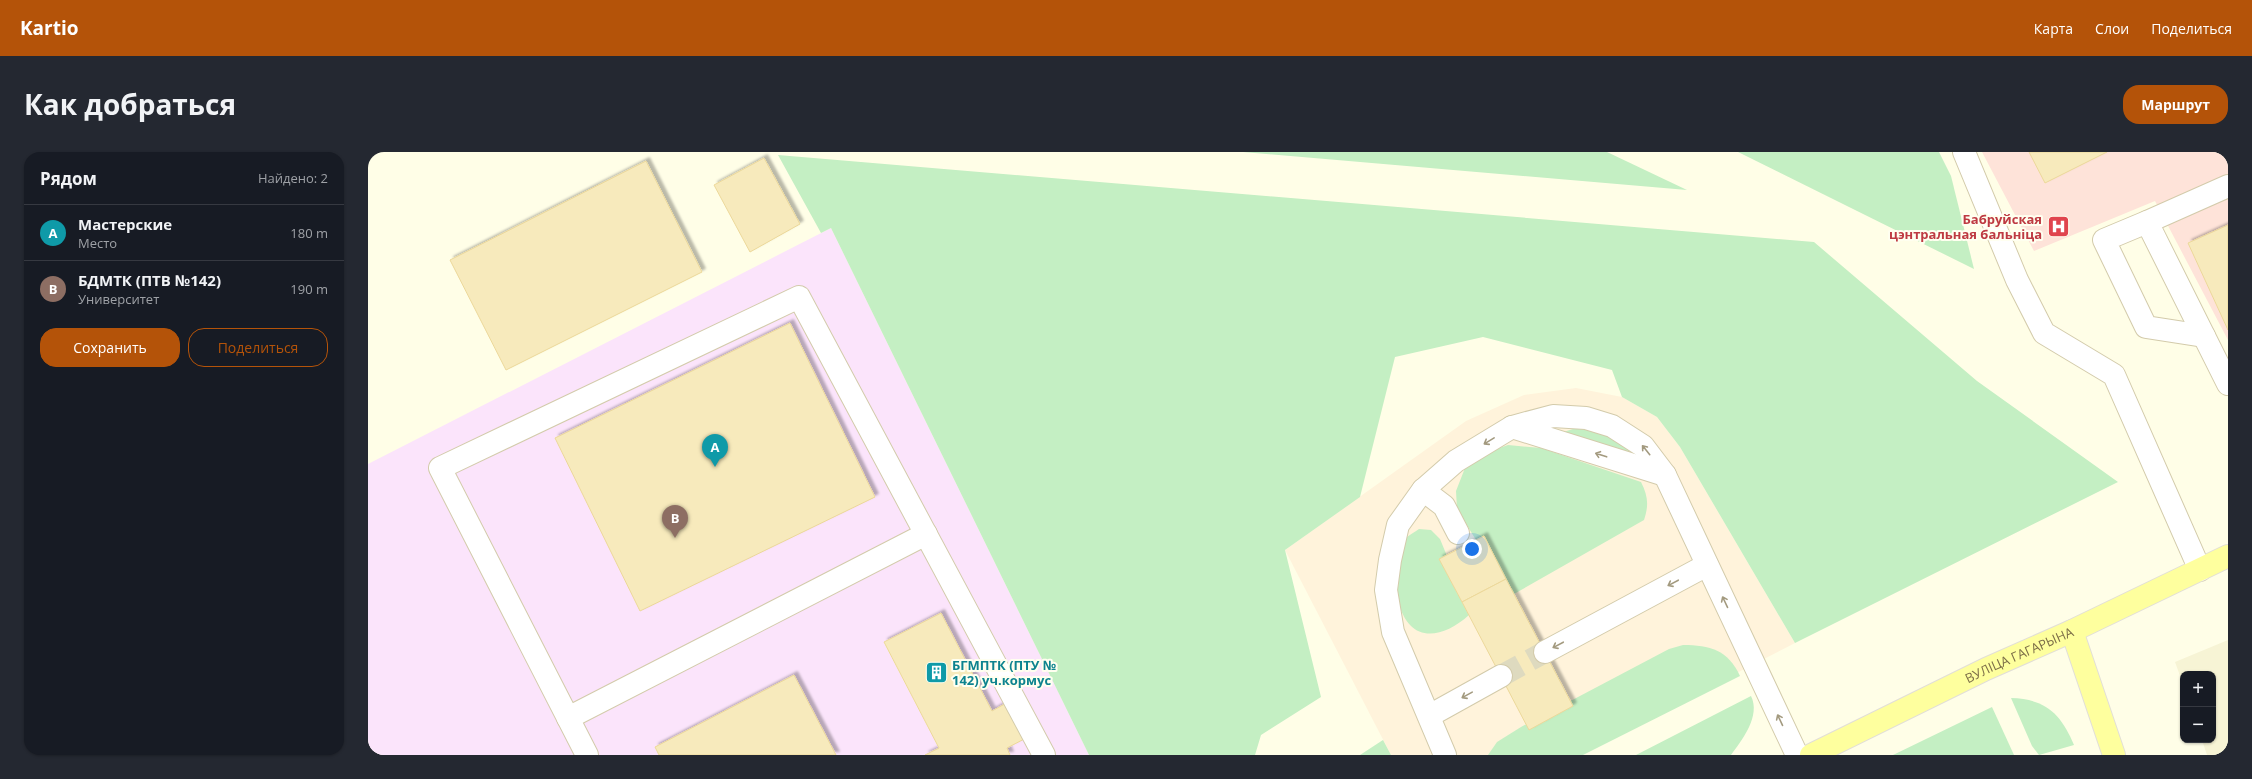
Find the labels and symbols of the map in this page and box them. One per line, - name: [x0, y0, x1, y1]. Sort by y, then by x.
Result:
- place label: Бабруйская цэнтральная бальніца: [1889, 210, 2042, 243]
- hospital icon: Бабруйская цэнтральная бальніца: [2045, 213, 2071, 239]
- pin: A: [702, 434, 728, 467]
- one-way arrow: [1483, 438, 1495, 446]
- one-way arrow: [1641, 445, 1650, 455]
- one-way arrow: [1595, 451, 1608, 458]
- pin: B: [662, 505, 688, 538]
- your location: [1462, 539, 1482, 559]
- one-way arrow: [1667, 580, 1679, 588]
- one-way arrow: [1721, 596, 1728, 608]
- street label: ВУЛІЦА ГАГАРЫНА: [1962, 622, 2077, 687]
- one-way arrow: [1552, 642, 1564, 649]
- place label: БГМПТК (ПТУ № 142) уч.кормус: [952, 656, 1056, 689]
- building icon: БГМПТК (ПТУ № 142) уч.кормус: [923, 659, 949, 685]
- one-way arrow: [1461, 692, 1473, 699]
- one-way arrow: [1776, 714, 1783, 726]

